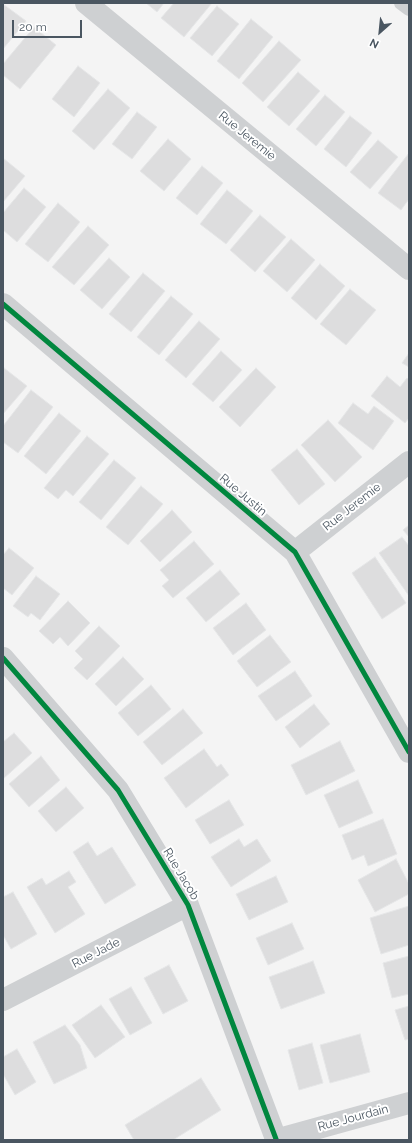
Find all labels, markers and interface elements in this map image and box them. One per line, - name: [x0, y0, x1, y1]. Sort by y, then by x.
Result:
- scale bar: [14, 12, 84, 38]
- north arrow: [360, 12, 400, 52]
- text: 20 m: [19, 20, 47, 34]
- text: N: [368, 35, 381, 51]
- street label: Rue Jeremie: [215, 109, 279, 163]
- street label: Rue Justin: [216, 471, 270, 519]
- street label: Rue Jeremie: [320, 480, 384, 534]
- street label: Rue Jacob: [160, 845, 202, 903]
- street label: Rue Jade: [70, 935, 122, 971]
- street label: Rue Jourdain: [316, 1102, 390, 1134]

